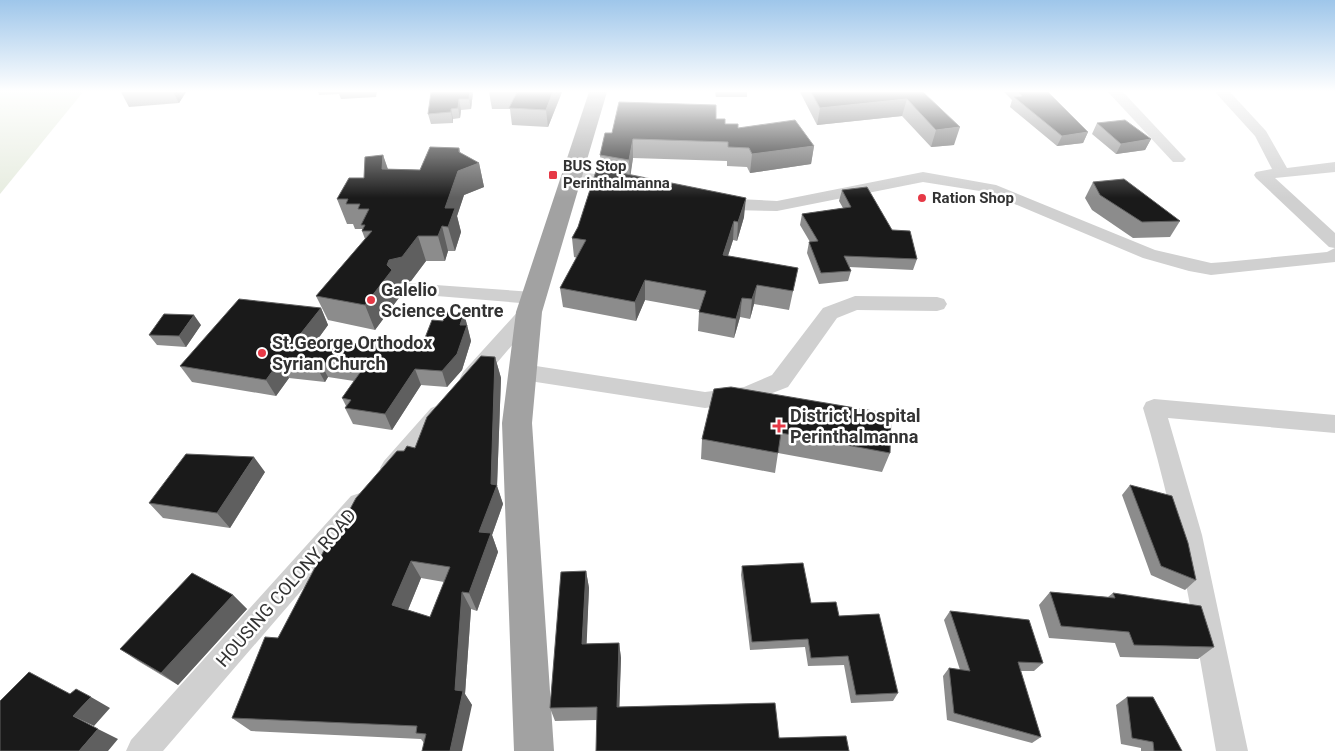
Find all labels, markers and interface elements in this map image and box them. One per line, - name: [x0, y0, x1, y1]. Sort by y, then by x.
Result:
- place label: BUS Stop Perinthalmanna: [563, 157, 670, 192]
- marker: BUS Stop Perinthalmanna: [547, 169, 559, 181]
- place label: Ration Shop: [932, 189, 1014, 207]
- marker: Ration Shop: [916, 192, 928, 204]
- place label: Galelio Science Centre: [381, 279, 504, 321]
- marker: Galelio Science Centre: [365, 294, 377, 306]
- place label: St.George Orthodox Syrian Church: [272, 332, 433, 374]
- marker: St.George Orthodox Syrian Church: [256, 347, 268, 359]
- place label: District Hospital Perinthalmanna: [790, 405, 921, 447]
- marker: District Hospital Perinthalmanna: [772, 419, 786, 433]
- street label: HOUSING COLONY ROAD: [211, 504, 360, 671]

